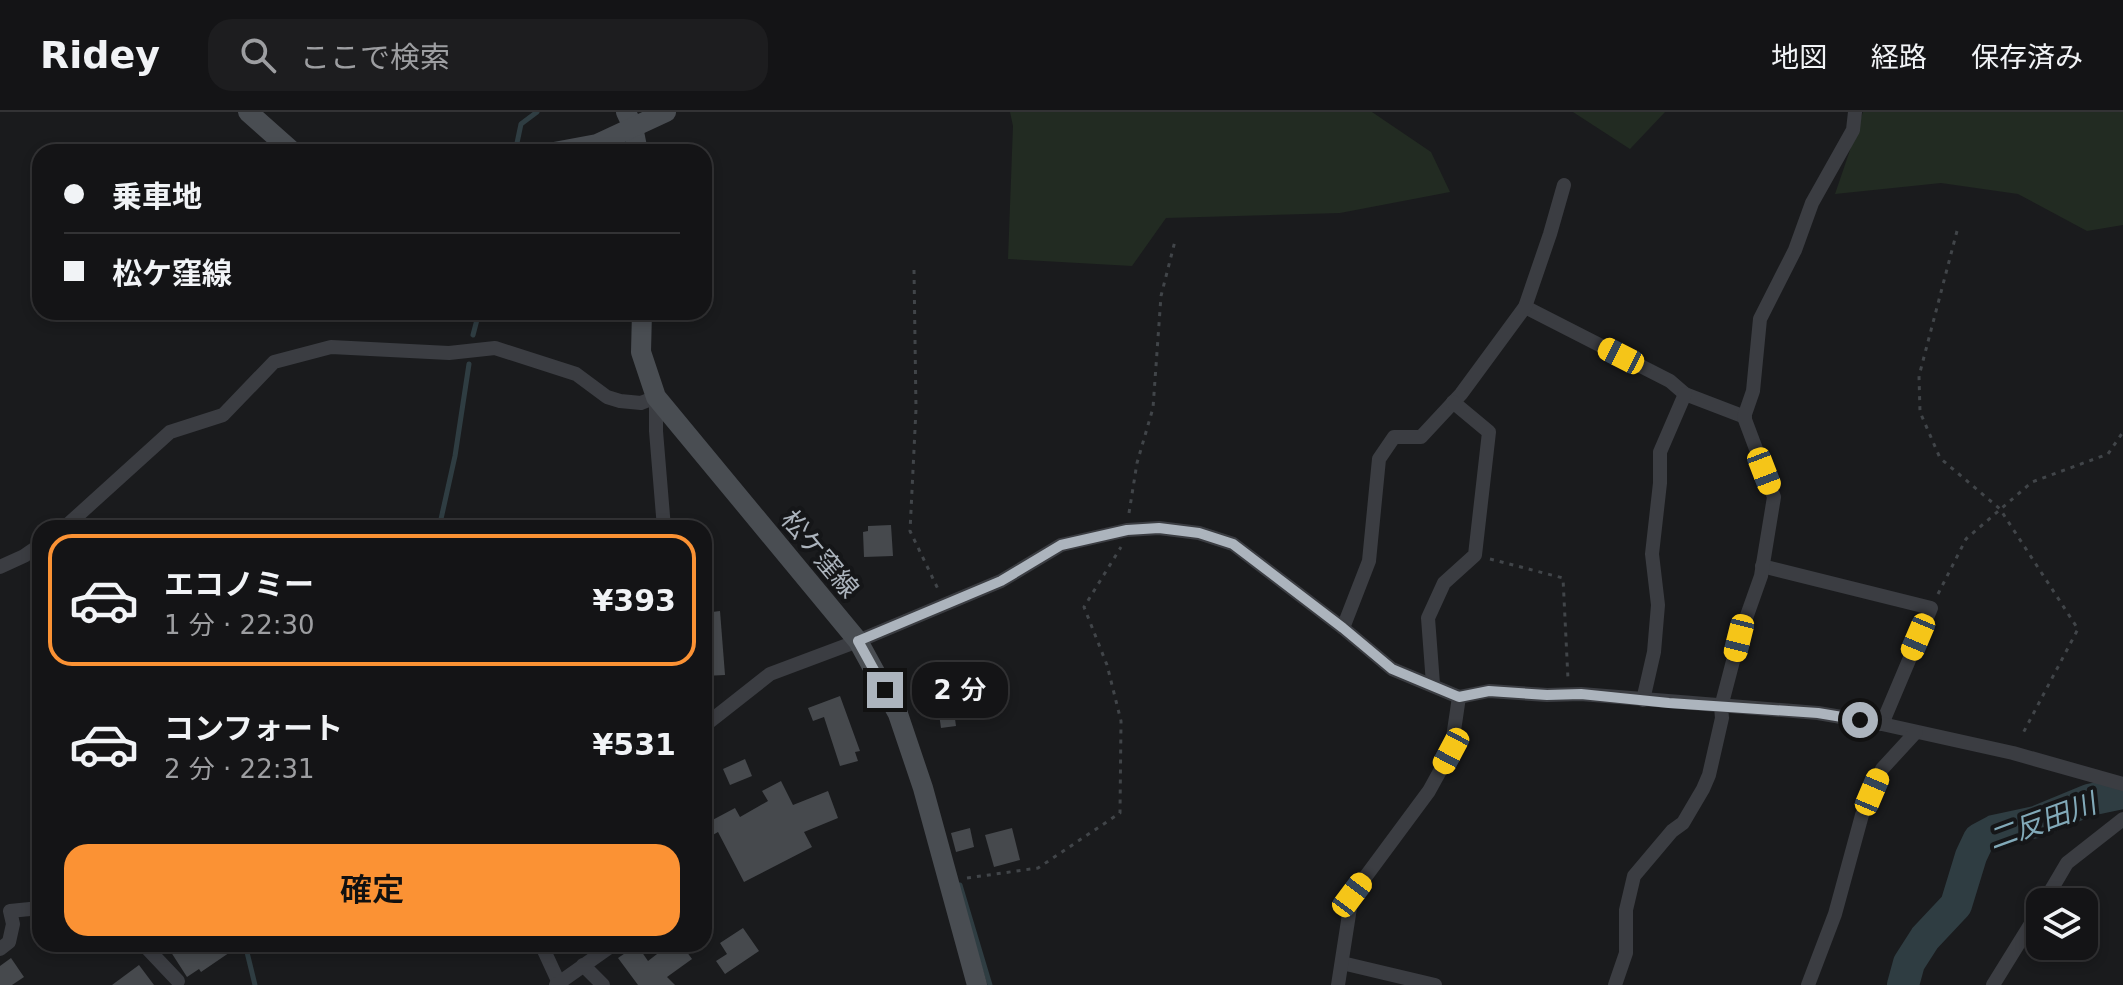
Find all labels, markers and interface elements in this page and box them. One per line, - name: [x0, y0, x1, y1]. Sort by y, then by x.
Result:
- search box: [208, 19, 768, 91]
- text: Ridey: [40, 33, 160, 77]
- icon: search: [236, 33, 280, 77]
- text: ここで検索: [300, 40, 450, 75]
- text: 地図: [1771, 41, 1827, 74]
- text: 経路: [1871, 41, 1927, 74]
- text: 保存済み: [1971, 41, 2083, 74]
- text: 乗車地: [112, 179, 202, 214]
- text: 松ケ窪線: [112, 256, 232, 291]
- car: [1594, 334, 1648, 378]
- car: [1744, 444, 1784, 498]
- street label: 松ケ窪線: [775, 505, 865, 603]
- icon: car: [68, 564, 140, 636]
- text: エコノミー: [164, 567, 314, 602]
- text: ¥393: [593, 583, 676, 618]
- text: 1 分 · 22:30: [164, 610, 315, 640]
- car: [1898, 610, 1938, 664]
- car: [1722, 612, 1756, 664]
- callout: 2 分: [913, 662, 1009, 718]
- route end: [867, 672, 903, 708]
- text: 2 分: [933, 675, 987, 705]
- route start: [1842, 702, 1878, 738]
- icon: car: [68, 708, 140, 780]
- text: コンフォート: [164, 711, 343, 746]
- car: [1429, 724, 1473, 778]
- text: ¥531: [593, 727, 676, 762]
- text: 2 分 · 22:31: [164, 754, 315, 784]
- car: [1852, 765, 1892, 819]
- water label: 二反田川: [1984, 786, 2103, 856]
- button: 確定: [64, 844, 680, 936]
- car: [1328, 869, 1376, 921]
- map controls: [2026, 888, 2098, 960]
- button: layers: [2026, 888, 2098, 960]

